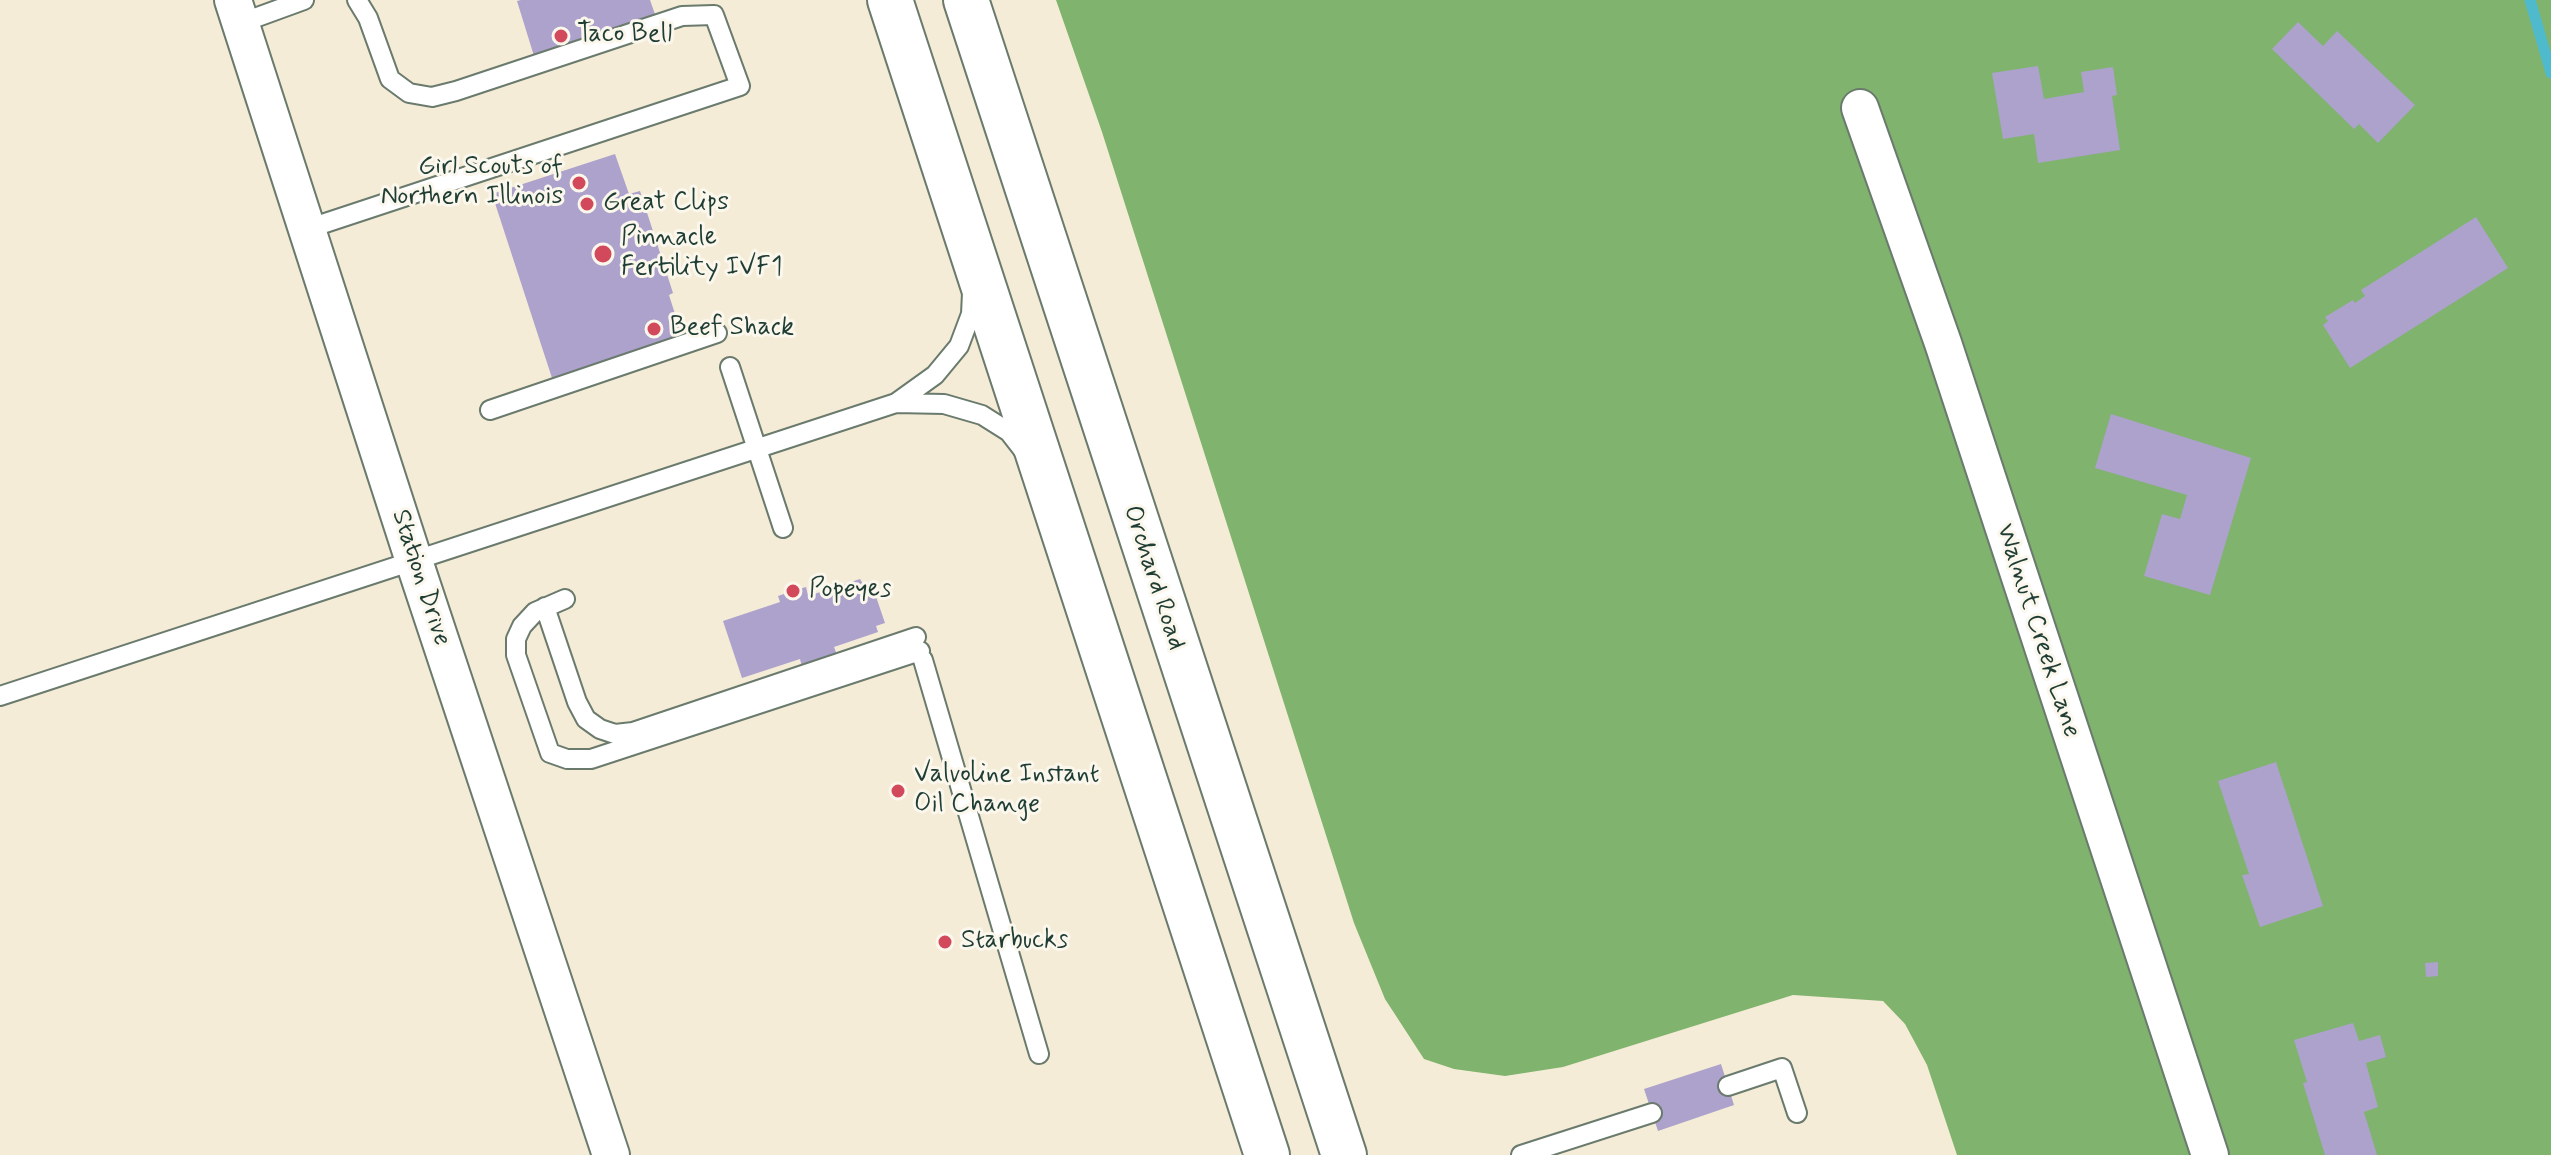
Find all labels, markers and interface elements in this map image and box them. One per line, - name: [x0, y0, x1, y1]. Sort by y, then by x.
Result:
- place label: Taco Bell: [577, 20, 672, 52]
- marker: Taco Bell: [552, 27, 570, 45]
- place label: Girl Scouts of Northern Illinois: [381, 152, 563, 214]
- marker: Girl Scouts of Northern Illinois: [570, 174, 588, 192]
- place label: Great Clips: [603, 188, 729, 220]
- marker: Great Clips: [578, 195, 596, 213]
- place label: Pinnacle Fertility IVF1: [621, 223, 783, 284]
- marker: Pinnacle Fertility IVF1: [592, 243, 614, 265]
- place label: Beef Shack: [670, 313, 794, 345]
- marker: Beef Shack: [645, 320, 663, 338]
- street label: Orchard Road: [1115, 502, 1191, 654]
- street label: Station Drive: [383, 506, 457, 650]
- street label: Walnut Creek Lane: [1988, 520, 2086, 742]
- place label: Popeyes: [809, 575, 891, 607]
- marker: Popeyes: [784, 582, 802, 600]
- place label: Valvoline Instant Oil Change: [914, 760, 1099, 822]
- marker: Valvoline Instant Oil Change: [889, 782, 907, 800]
- place label: Starbucks: [961, 926, 1068, 958]
- marker: Starbucks: [936, 933, 954, 951]

